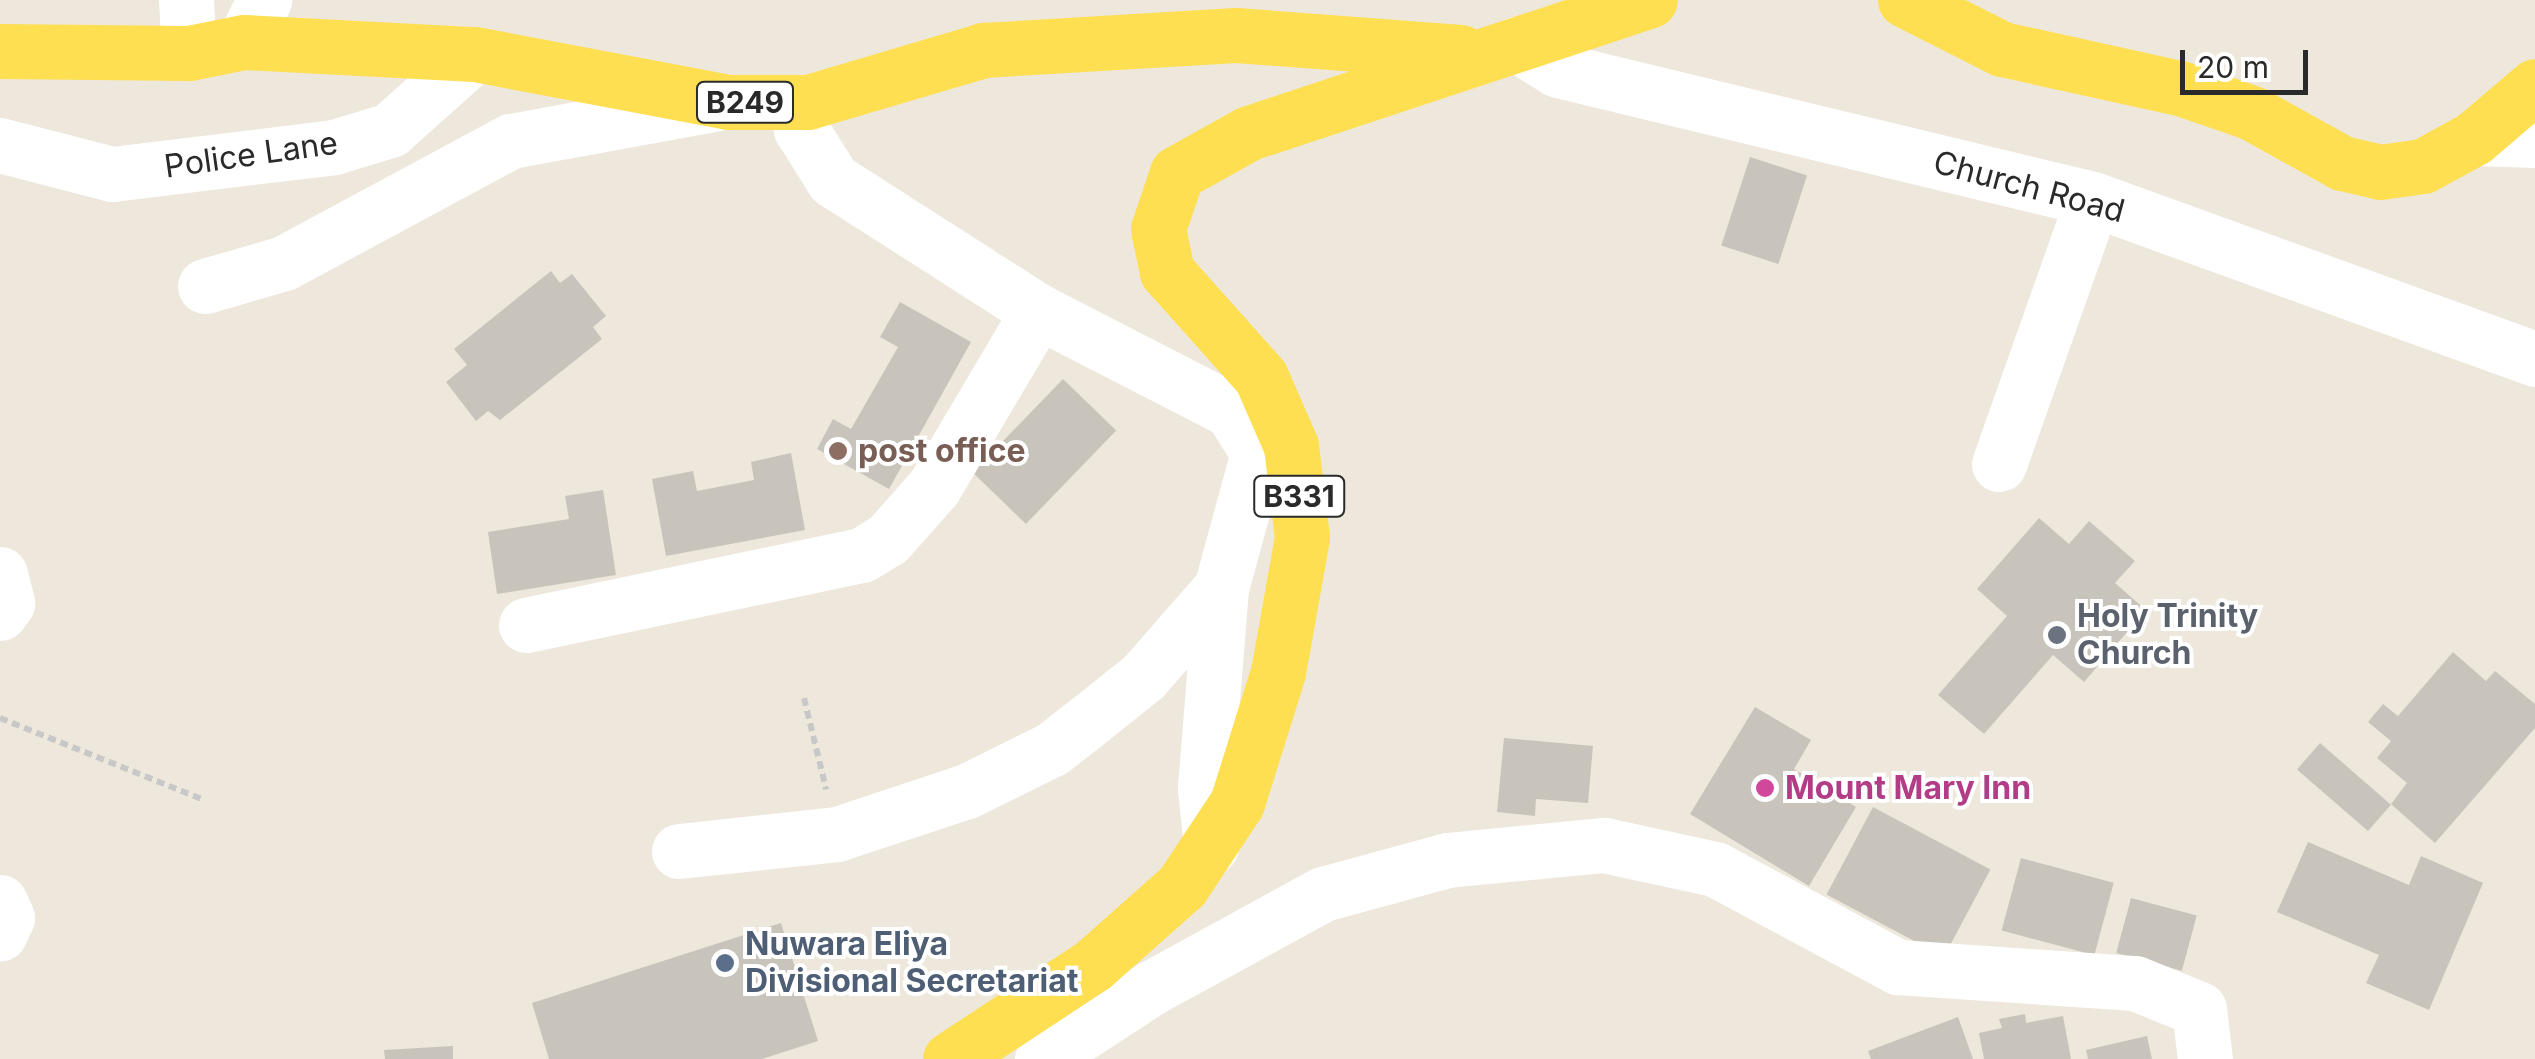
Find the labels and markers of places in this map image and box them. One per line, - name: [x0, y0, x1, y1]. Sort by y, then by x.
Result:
- place label: post office: [858, 432, 1026, 470]
- marker: post office: [827, 440, 849, 462]
- place label: Holy Trinity Church: [2077, 598, 2258, 673]
- marker: Holy Trinity Church: [2046, 624, 2068, 646]
- place label: Mount Mary Inn: [1785, 769, 2031, 807]
- marker: Mount Mary Inn: [1754, 777, 1776, 799]
- place label: Nuwara Eliya Divisional Secretariat: [745, 926, 1078, 1001]
- marker: Nuwara Eliya Divisional Secretariat: [714, 952, 736, 974]

